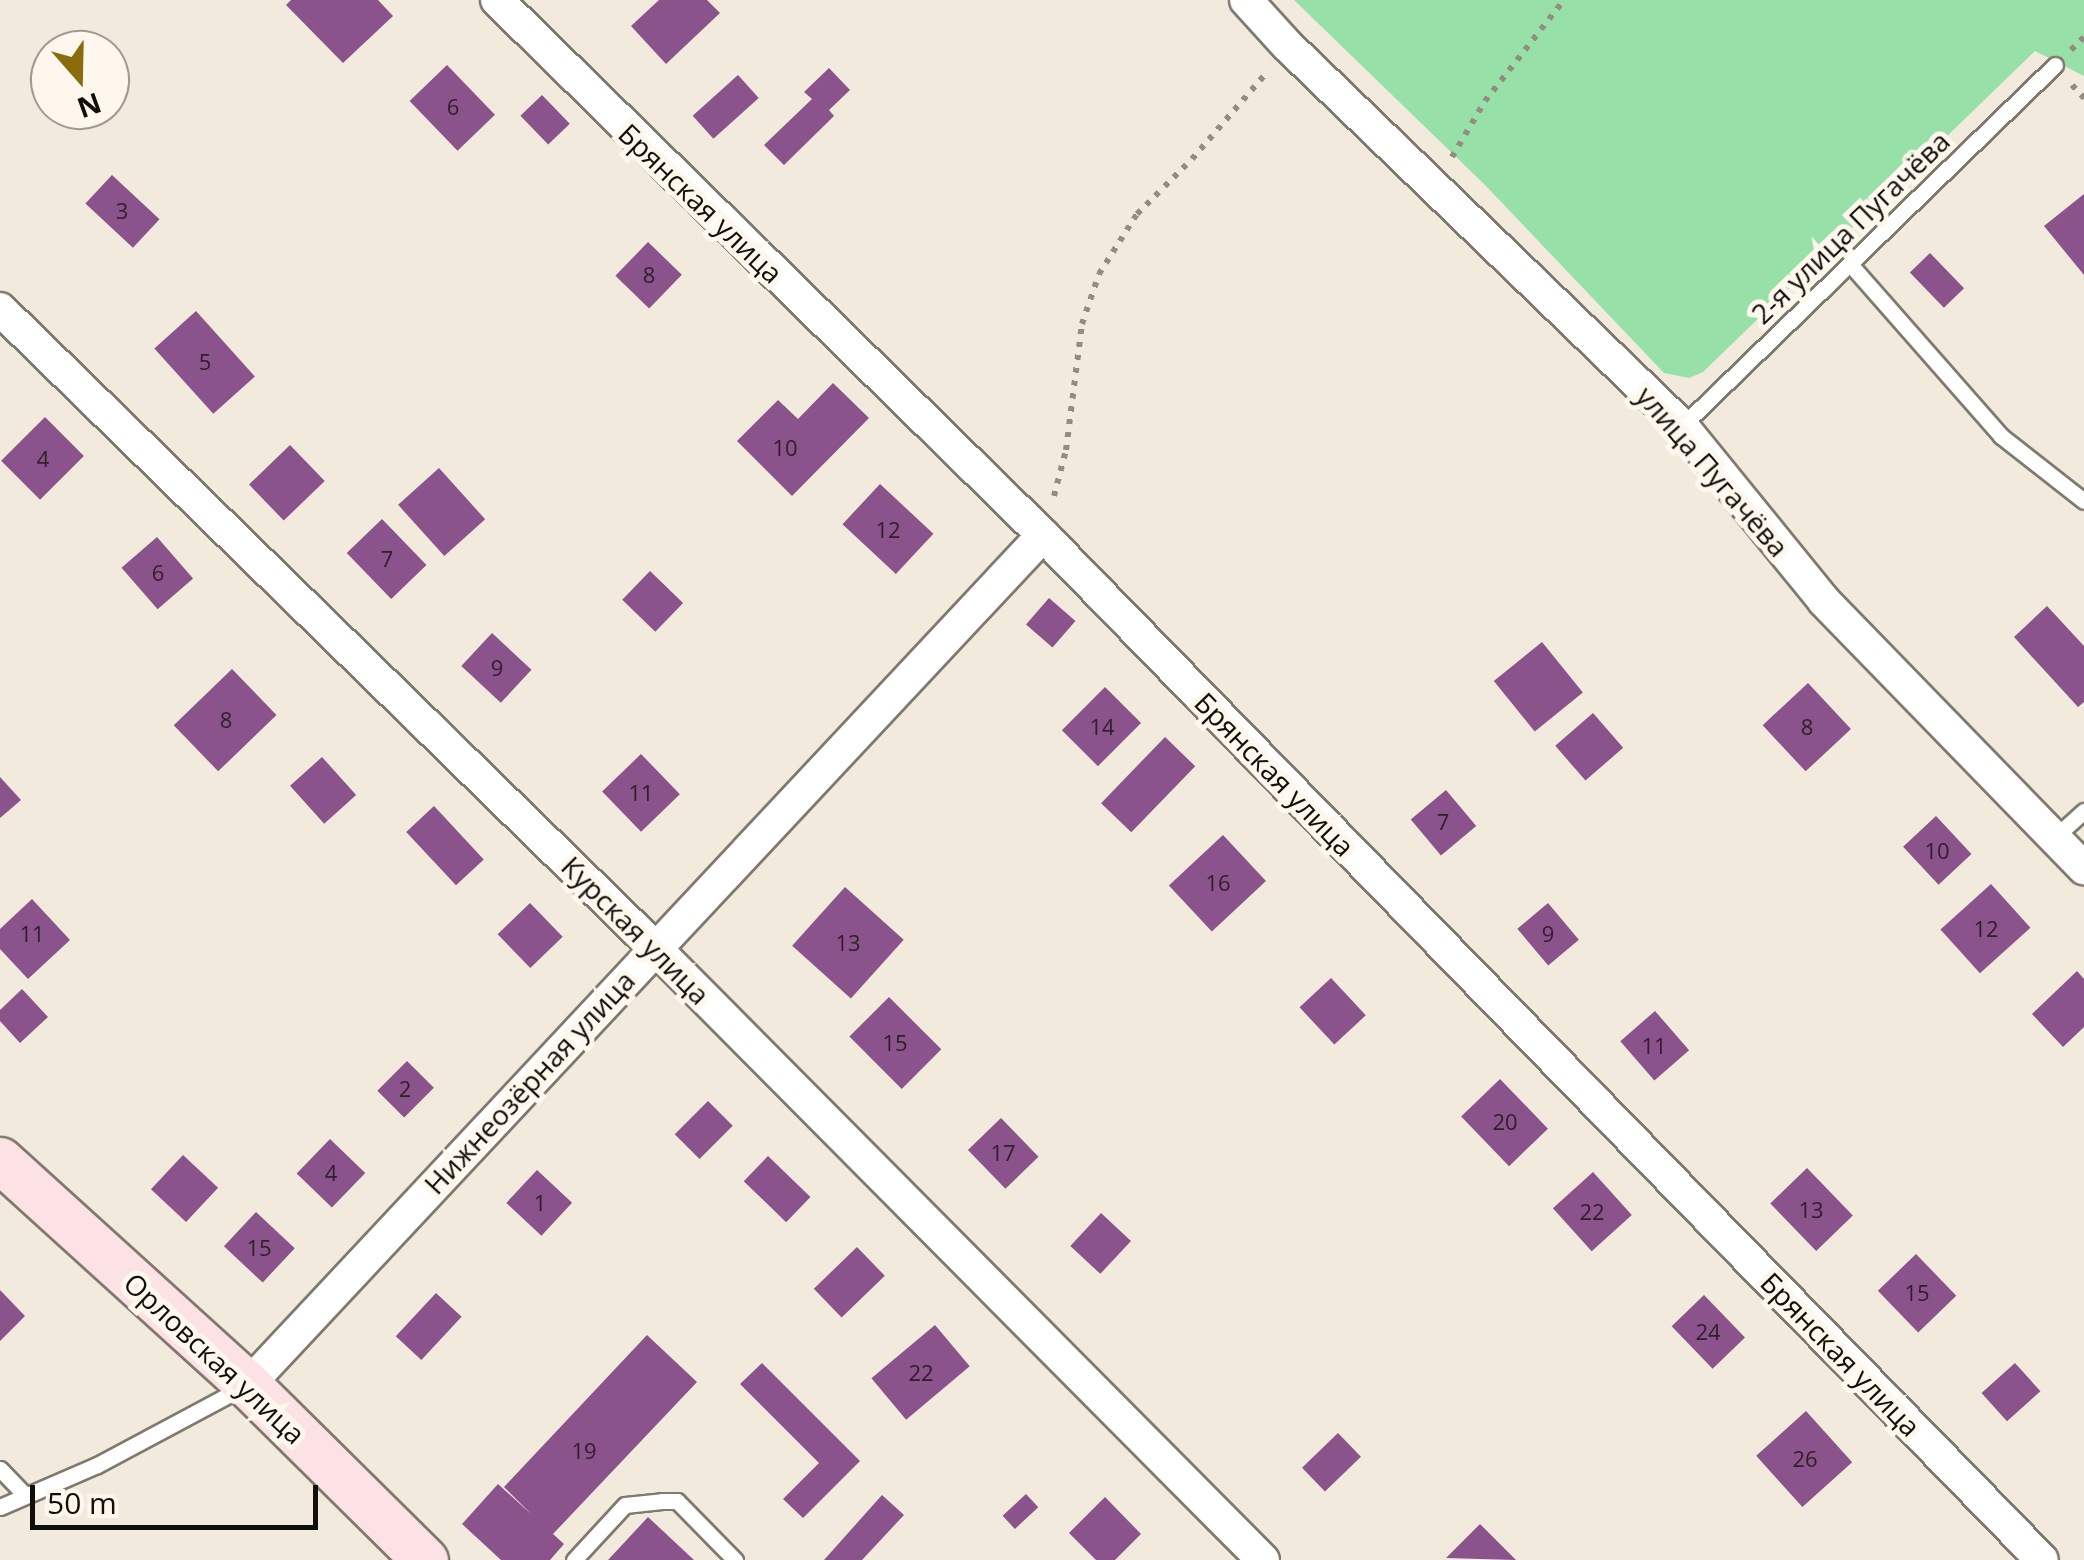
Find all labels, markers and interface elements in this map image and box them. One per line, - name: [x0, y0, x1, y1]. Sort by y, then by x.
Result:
- north arrow: [30, 30, 130, 130]
- text: N: [72, 85, 107, 128]
- house number: 6: [447, 94, 459, 120]
- street label: Брянская улица: [612, 116, 790, 290]
- street label: 2-я улица Пугачёва: [1744, 124, 1956, 330]
- house number: 3: [116, 198, 128, 224]
- house number: 8: [643, 262, 655, 288]
- house number: 5: [199, 349, 211, 375]
- street label: улица Пугачёва: [1630, 379, 1796, 563]
- house number: 10: [772, 435, 798, 461]
- house number: 4: [37, 446, 49, 472]
- house number: 12: [875, 517, 901, 543]
- house number: 7: [381, 546, 393, 572]
- house number: 6: [152, 560, 164, 586]
- house number: 9: [491, 655, 503, 681]
- street label: Брянская улица: [1188, 685, 1362, 863]
- house number: 8: [220, 707, 232, 733]
- house number: 14: [1089, 714, 1115, 740]
- house number: 8: [1801, 714, 1813, 740]
- house number: 11: [628, 780, 654, 806]
- house number: 7: [1437, 809, 1449, 835]
- house number: 10: [1924, 838, 1950, 864]
- street label: Курская улица: [555, 849, 717, 1011]
- house number: 16: [1205, 870, 1231, 896]
- house number: 12: [1973, 916, 1999, 942]
- house number: 11: [19, 921, 45, 947]
- house number: 9: [1542, 921, 1554, 947]
- house number: 13: [835, 930, 861, 956]
- street label: Нижнеозёрная улица: [417, 964, 641, 1200]
- house number: 15: [882, 1030, 908, 1056]
- house number: 11: [1641, 1033, 1667, 1059]
- house number: 2: [399, 1076, 411, 1102]
- house number: 20: [1492, 1109, 1518, 1135]
- house number: 17: [990, 1140, 1016, 1166]
- house number: 4: [325, 1160, 337, 1186]
- house number: 1: [534, 1190, 546, 1216]
- house number: 13: [1798, 1197, 1824, 1223]
- house number: 22: [1579, 1199, 1605, 1225]
- house number: 15: [246, 1235, 272, 1261]
- street label: Брянская улица: [1754, 1265, 1928, 1443]
- street label: Орловская улица: [118, 1266, 312, 1450]
- house number: 15: [1904, 1280, 1930, 1306]
- house number: 24: [1695, 1319, 1721, 1345]
- house number: 22: [908, 1360, 934, 1386]
- house number: 19: [571, 1438, 597, 1464]
- house number: 26: [1792, 1446, 1818, 1472]
- scale bar: [35, 1465, 322, 1527]
- text: 50 m: [47, 1482, 117, 1523]

